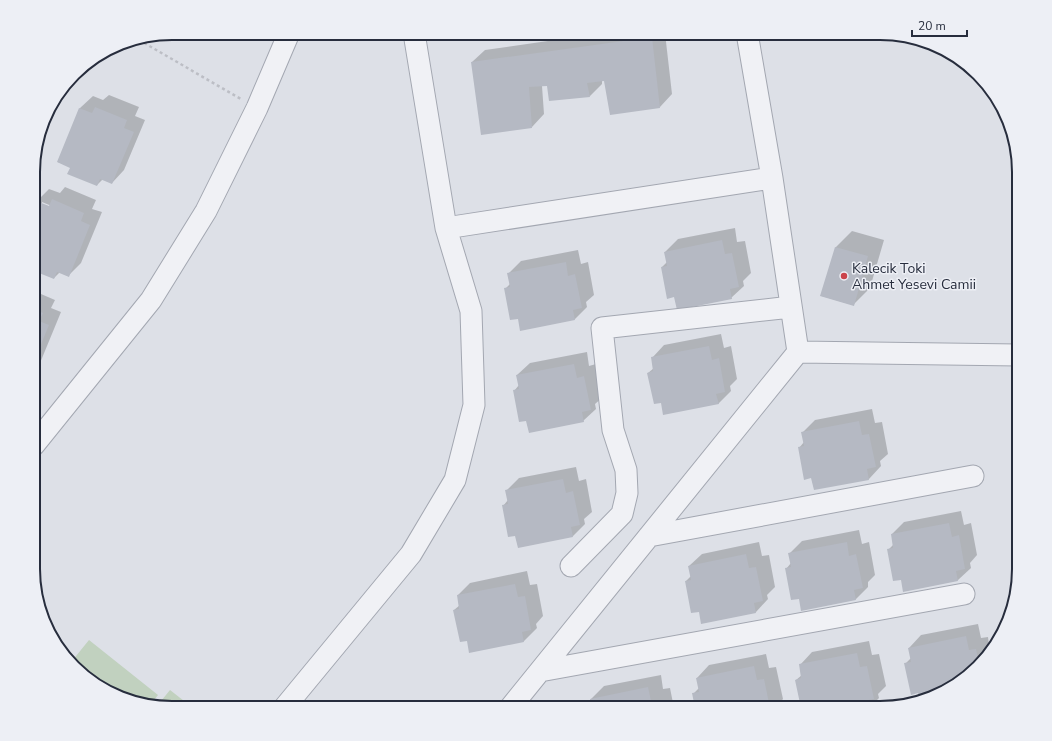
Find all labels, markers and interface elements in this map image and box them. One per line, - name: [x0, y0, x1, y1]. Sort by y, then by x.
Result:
- scale bar: [912, 12, 967, 38]
- text: 20 m: [918, 18, 946, 34]
- place label: Kalecik Toki Ahmet Yesevi Camii: [852, 259, 976, 294]
- marker: Kalecik Toki Ahmet Yesevi Camii: [839, 271, 849, 281]

